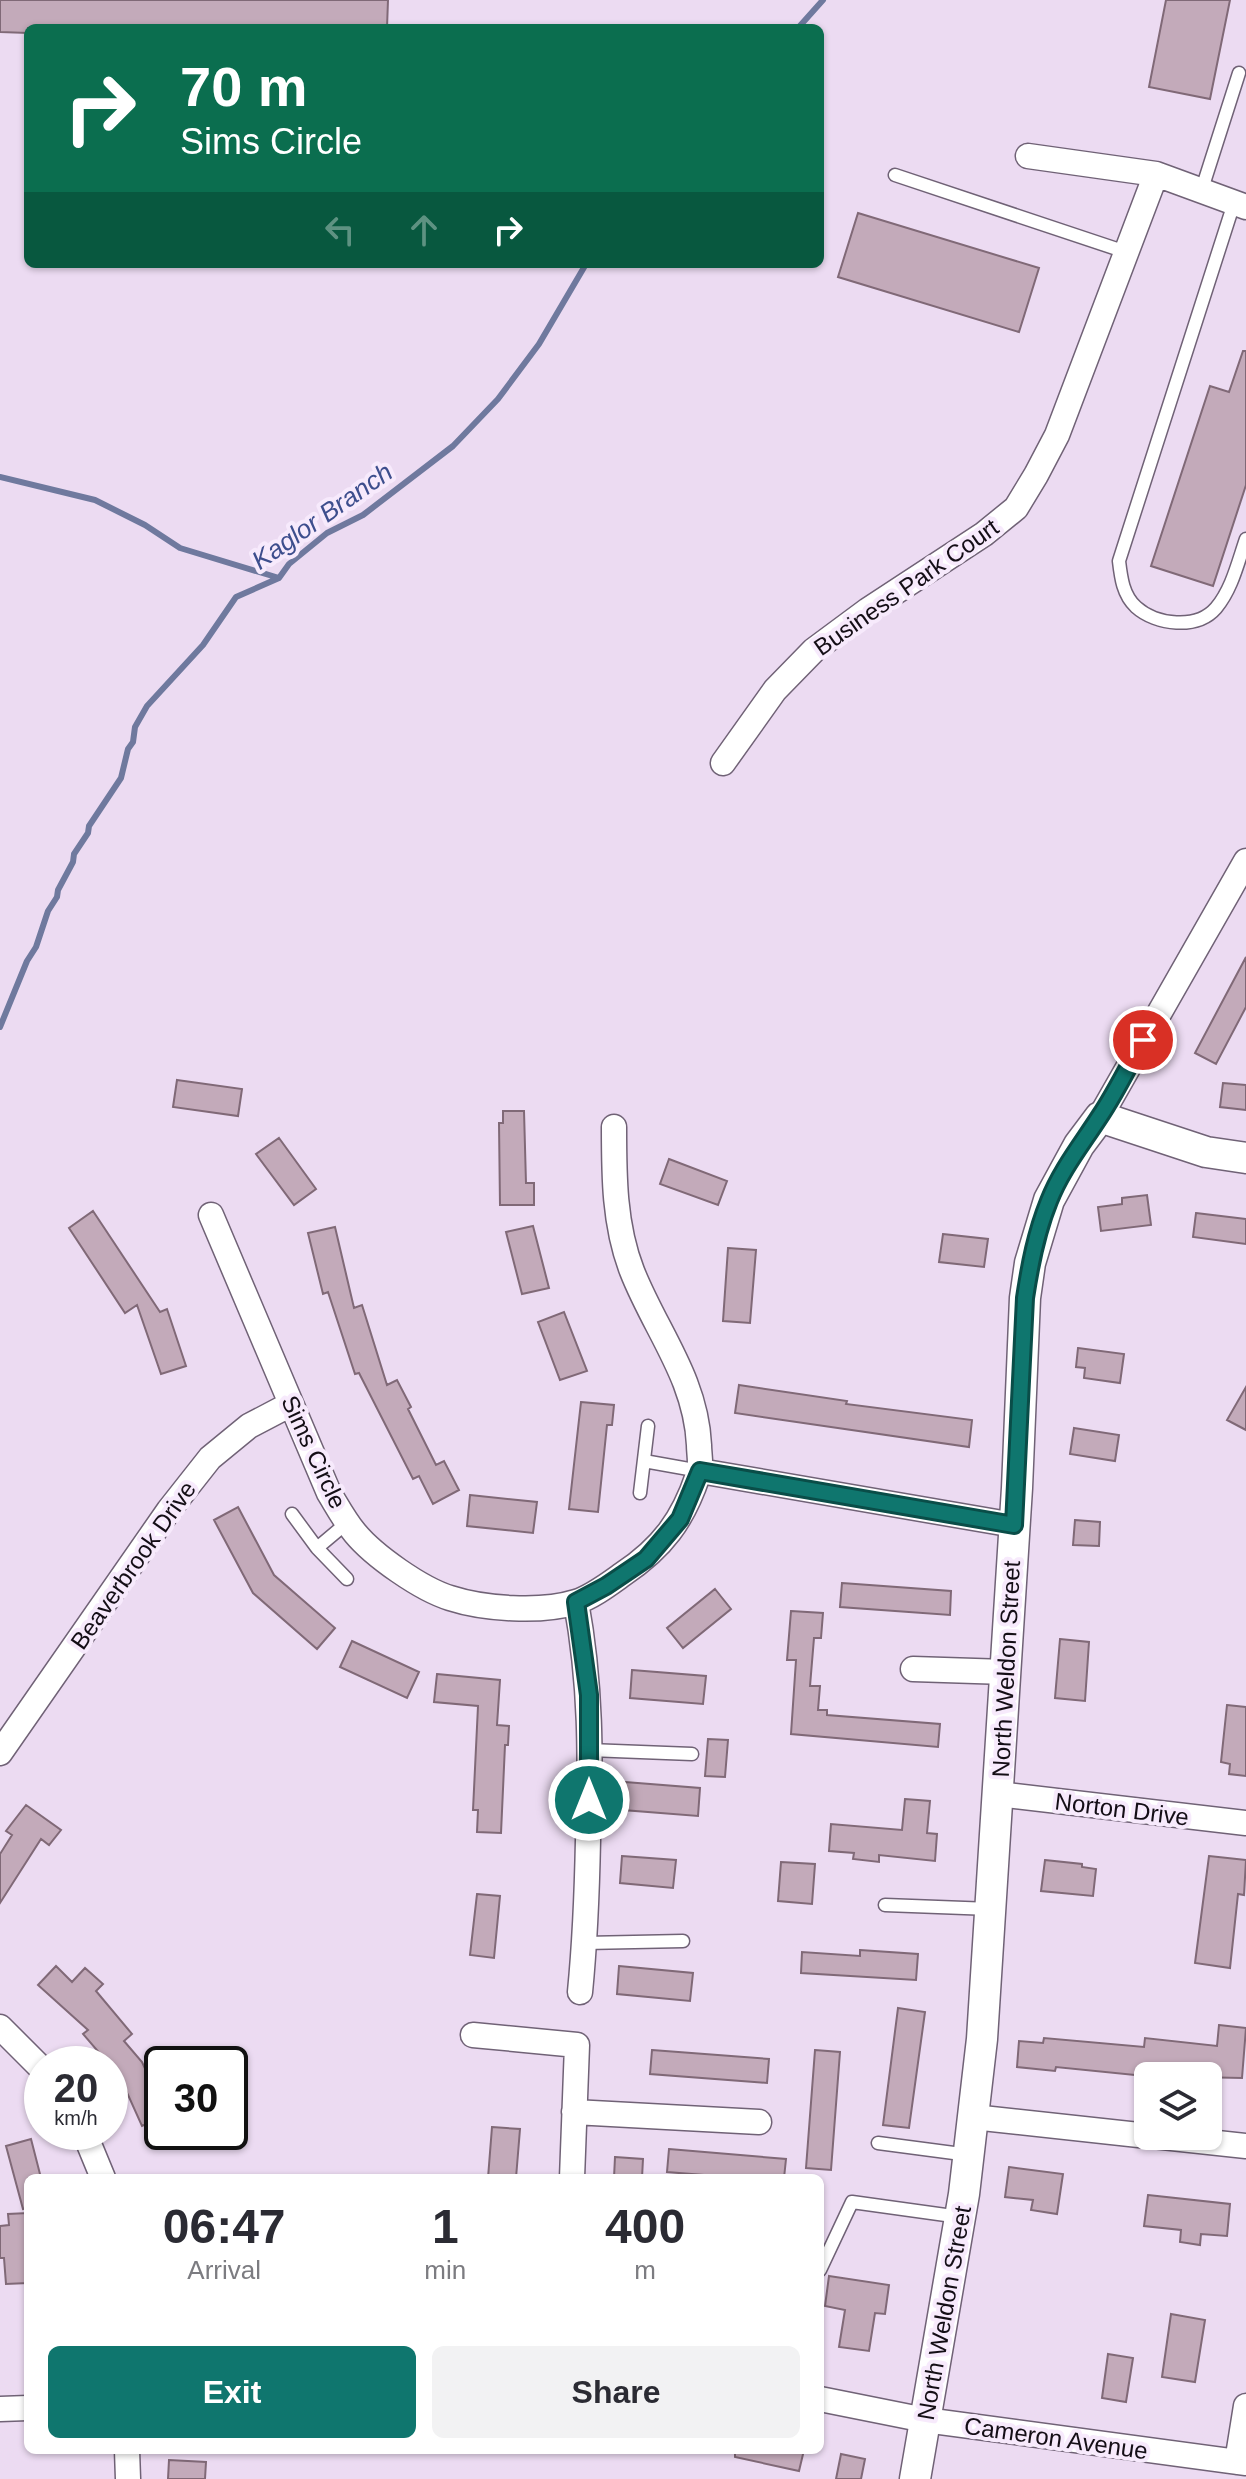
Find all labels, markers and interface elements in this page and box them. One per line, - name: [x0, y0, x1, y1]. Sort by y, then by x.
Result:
- text: 70 m: [180, 55, 308, 118]
- icon: right: [48, 56, 152, 160]
- text: Sims Circle: [180, 121, 362, 162]
- icon: left: [318, 208, 362, 252]
- icon: ahead: [402, 208, 446, 252]
- icon: right: [486, 208, 530, 252]
- water label: Kaglor Branch: [246, 456, 398, 576]
- street label: Business Park Court: [809, 513, 1004, 661]
- pin: [1109, 1006, 1177, 1074]
- icon: arrive: [1121, 1018, 1165, 1062]
- street label: Sims Circle: [276, 1391, 352, 1513]
- street label: Beaverbrook Drive: [65, 1476, 201, 1654]
- street label: North Weldon Street: [987, 1560, 1025, 1778]
- position arrow: [547, 1758, 631, 1842]
- street label: Norton Drive: [1053, 1787, 1191, 1831]
- speed limit sign: 30: [144, 2046, 248, 2150]
- map controls: [1134, 2062, 1222, 2150]
- button: layers: [1134, 2062, 1222, 2150]
- text: 20: [54, 2066, 98, 2110]
- text: km/h: [54, 2107, 98, 2129]
- text: 06:47: [163, 2200, 286, 2253]
- text: 1: [432, 2200, 459, 2253]
- text: 400: [605, 2200, 685, 2253]
- street label: North Weldon Street: [912, 2203, 976, 2422]
- text: Arrival: [187, 2255, 261, 2285]
- text: min: [424, 2255, 466, 2285]
- text: m: [634, 2255, 656, 2285]
- button: Exit: [48, 2346, 416, 2438]
- button: Share: [432, 2346, 800, 2438]
- street label: Cameron Avenue: [963, 2412, 1149, 2464]

